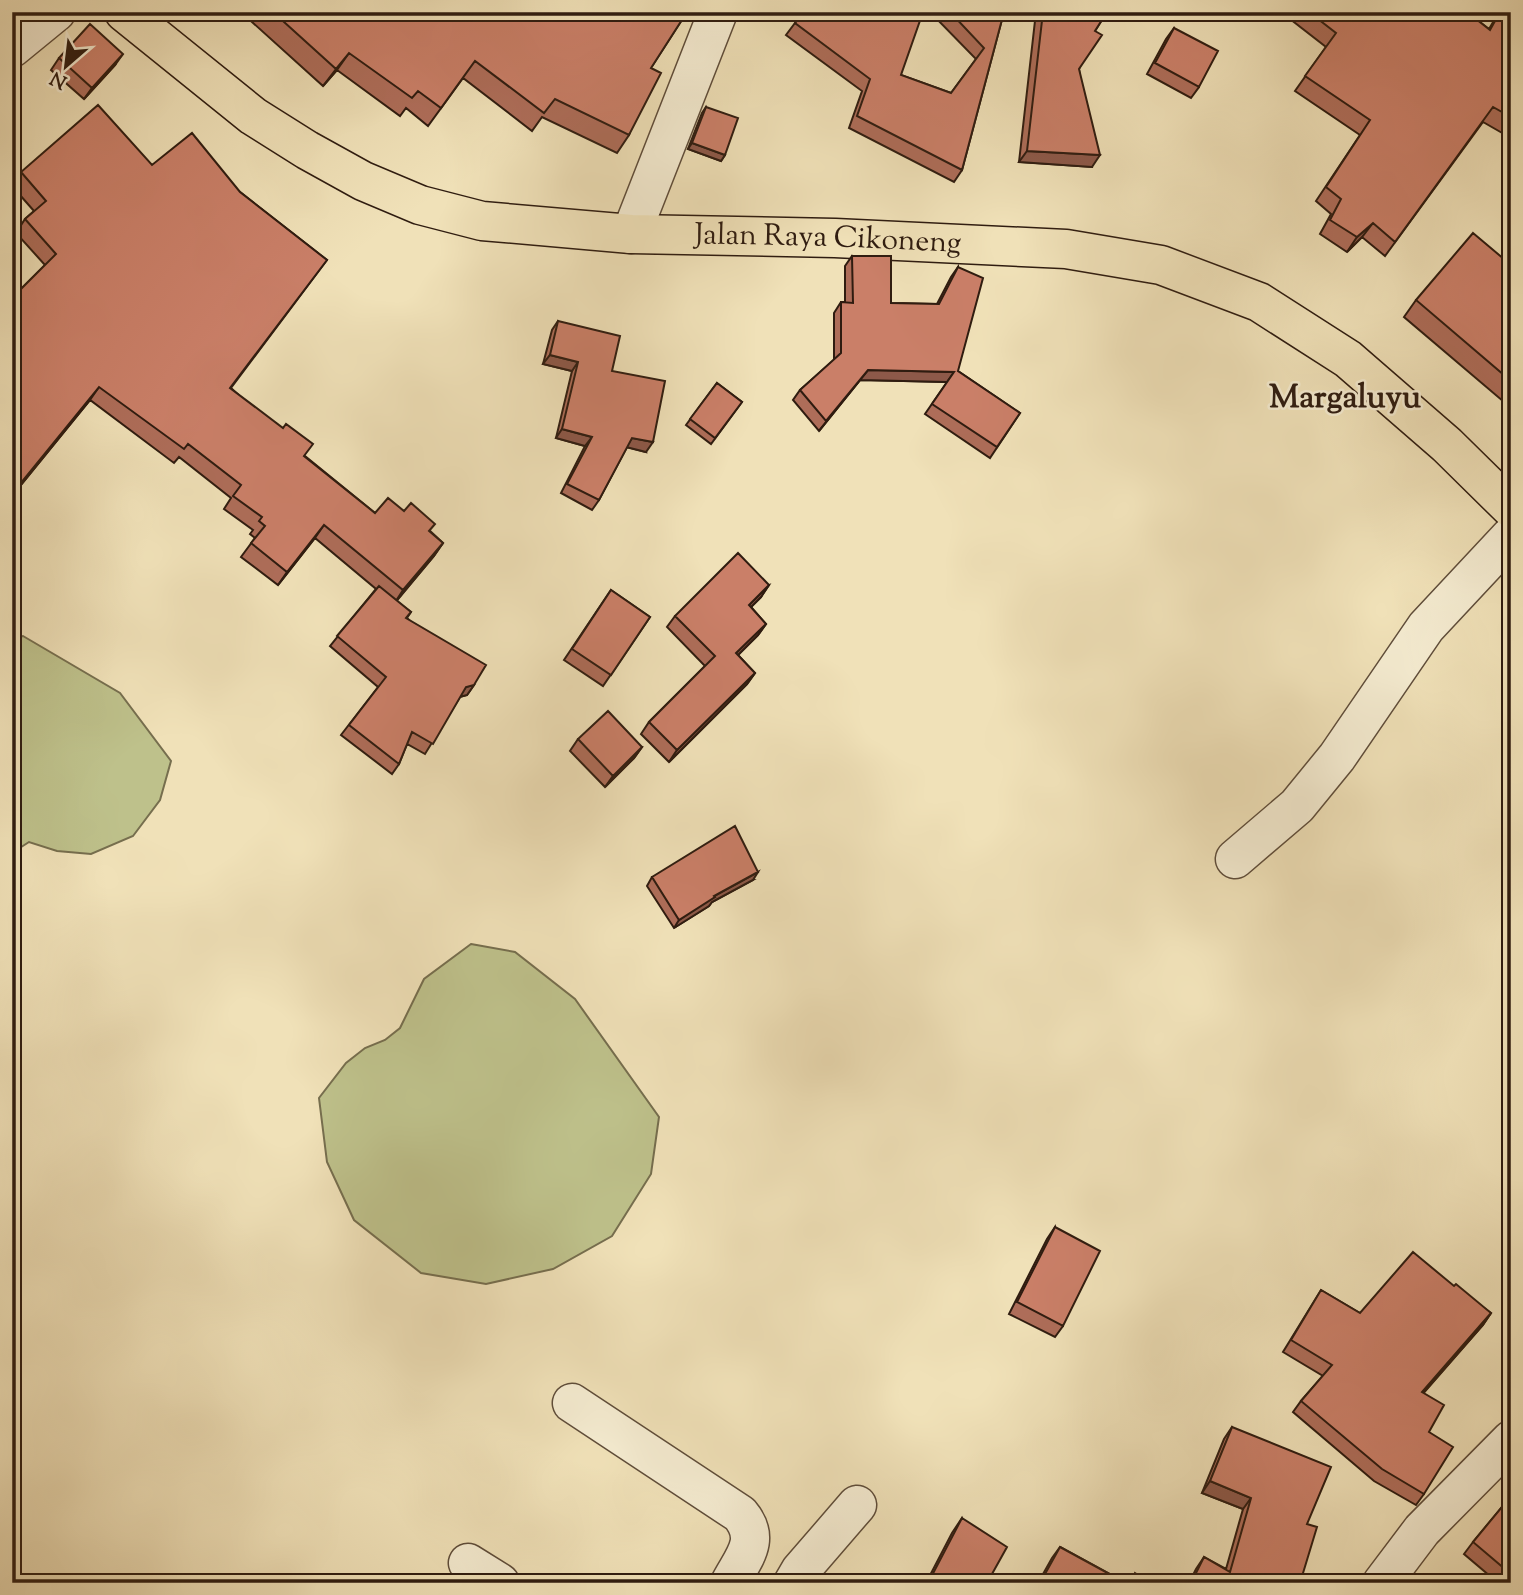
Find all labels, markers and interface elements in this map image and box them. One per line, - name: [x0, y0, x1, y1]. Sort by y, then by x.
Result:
- north arrow: [32, 32, 102, 102]
- text: N: [46, 63, 72, 94]
- street label: Jalan Raya Cikoneng: [692, 214, 962, 265]
- district label: Margaluyu: [1269, 375, 1421, 423]

